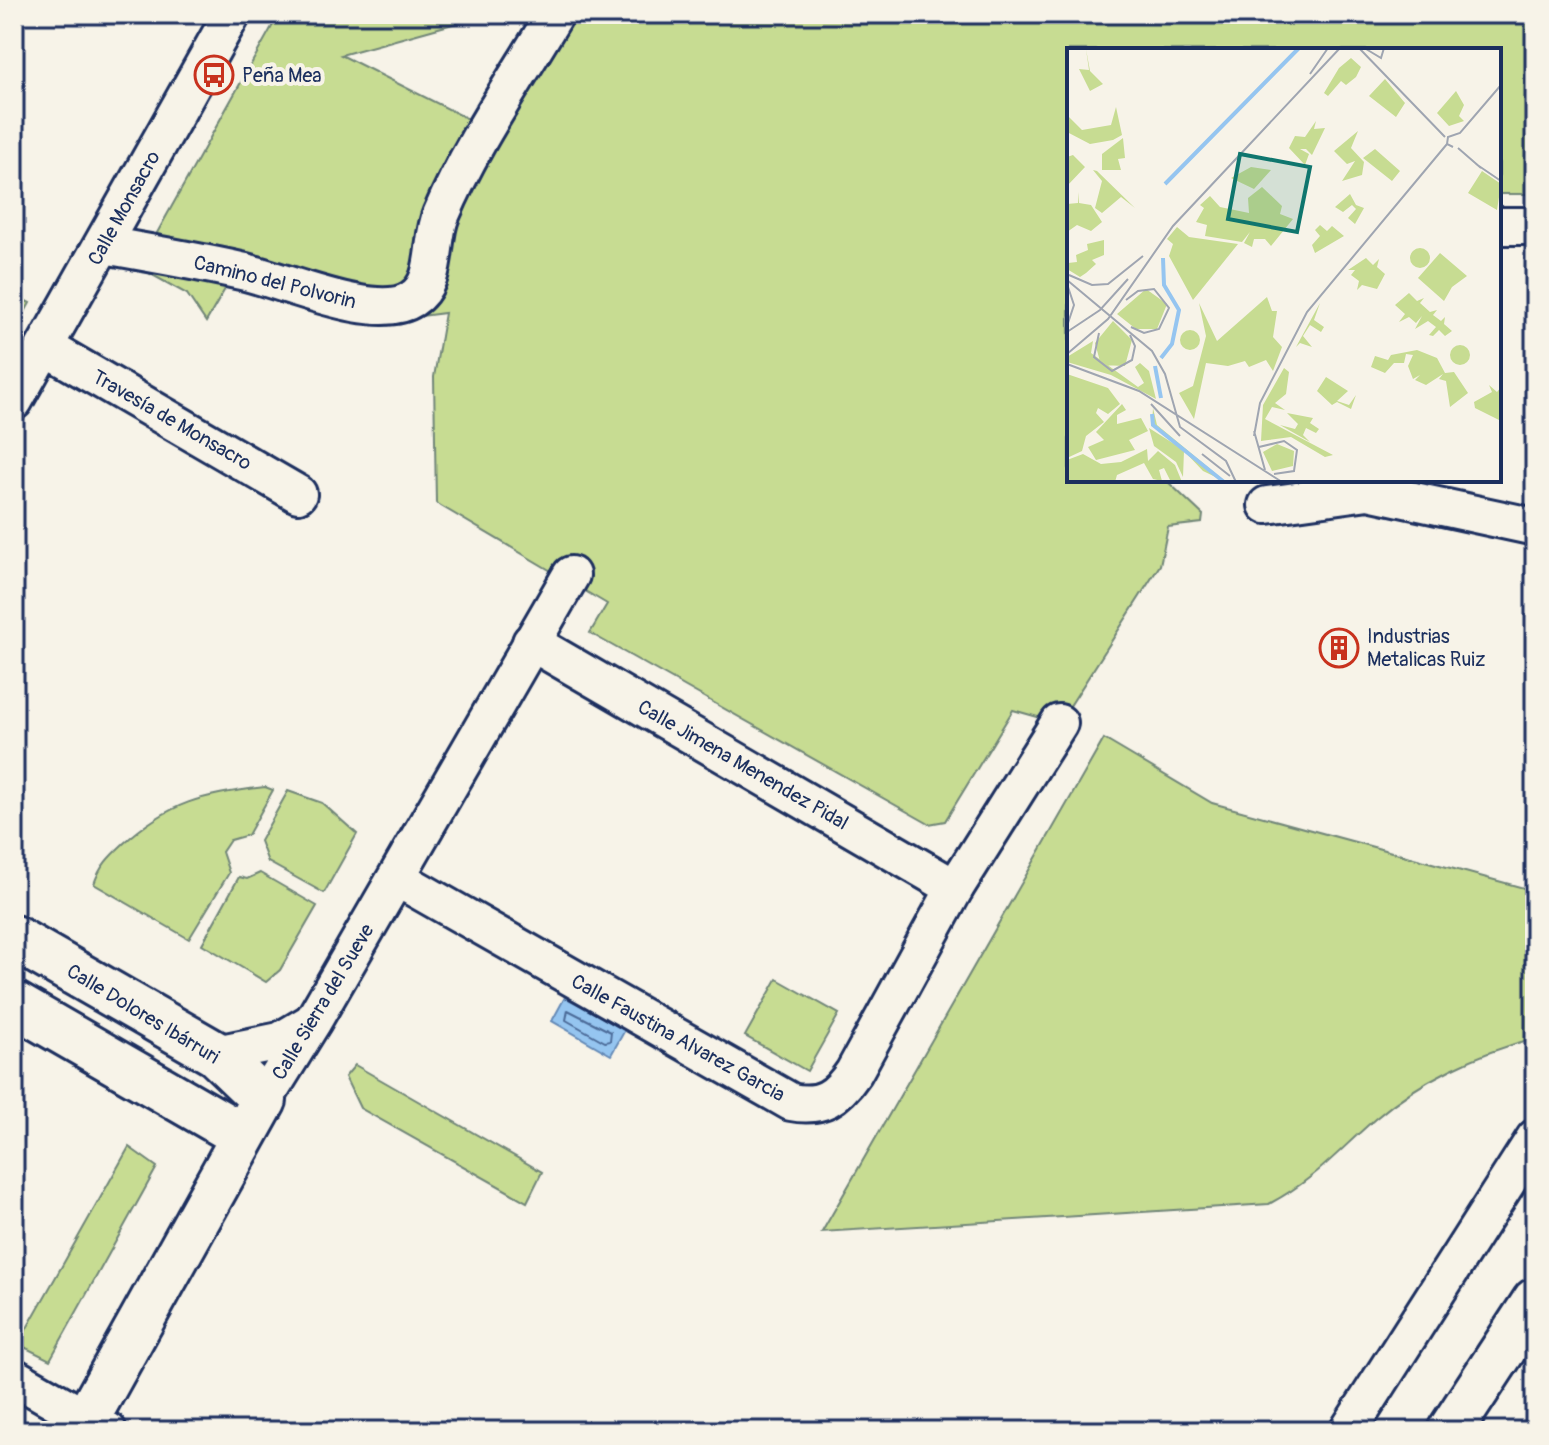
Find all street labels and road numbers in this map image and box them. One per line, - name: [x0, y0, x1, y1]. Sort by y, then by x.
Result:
- street label: Calle Monsacro: [82, 146, 166, 270]
- street label: Camino del Polvorin: [191, 250, 359, 314]
- street label: Travesía de Monsacro: [88, 364, 256, 476]
- street label: Calle Jimena Menendez Pidal: [633, 694, 853, 836]
- street label: Calle Sierra del Sueve: [267, 919, 380, 1085]
- street label: Calle Dolores Ibárruri: [62, 959, 224, 1069]
- street label: Calle Faustina Alvarez Garcia: [567, 969, 789, 1107]

